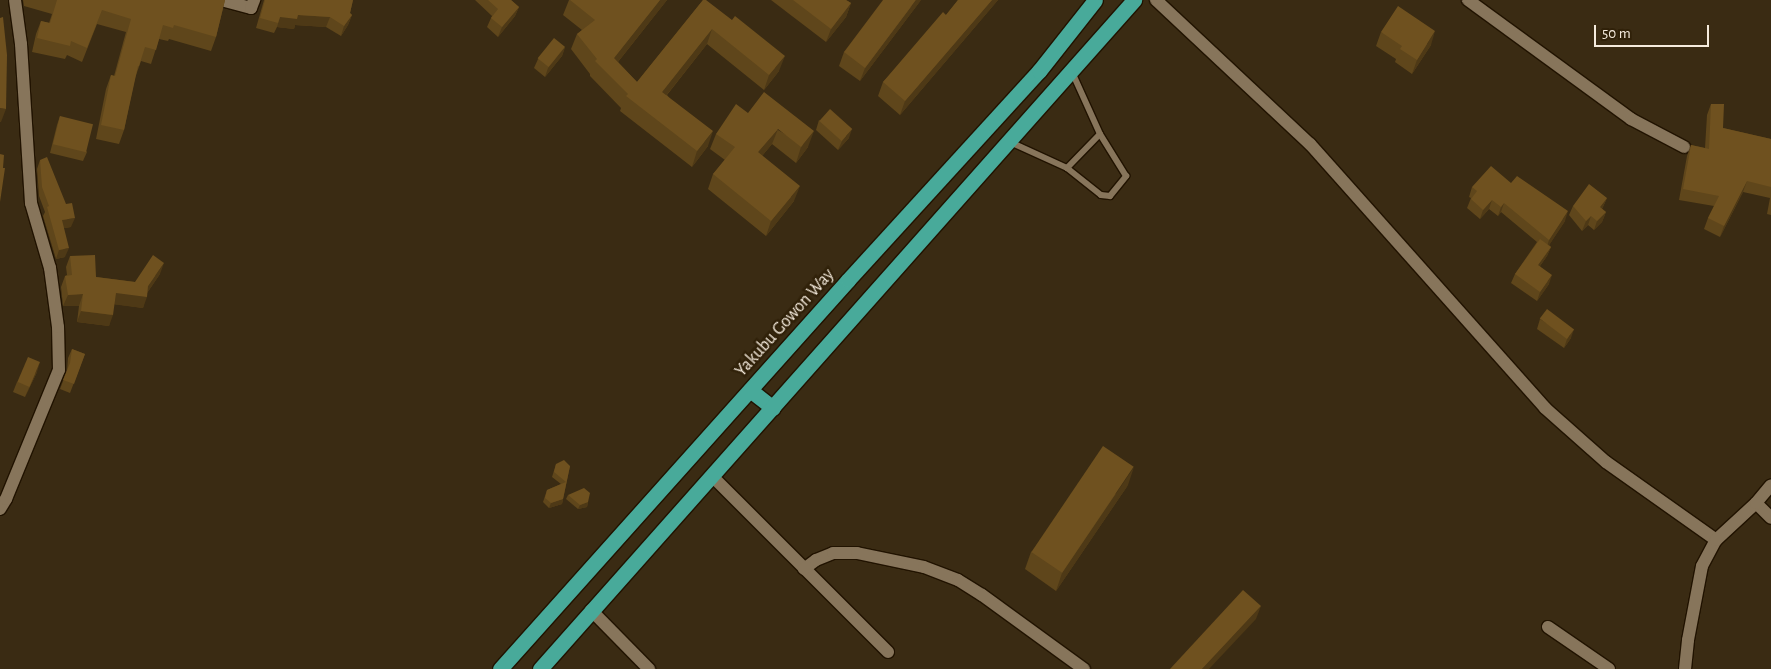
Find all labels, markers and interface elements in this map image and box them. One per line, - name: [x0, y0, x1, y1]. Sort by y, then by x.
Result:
- scale bar: [1596, 15, 1711, 47]
- text: 50 m: [1602, 26, 1631, 41]
- street label: Yakubu Gowon Way: [731, 264, 839, 382]

